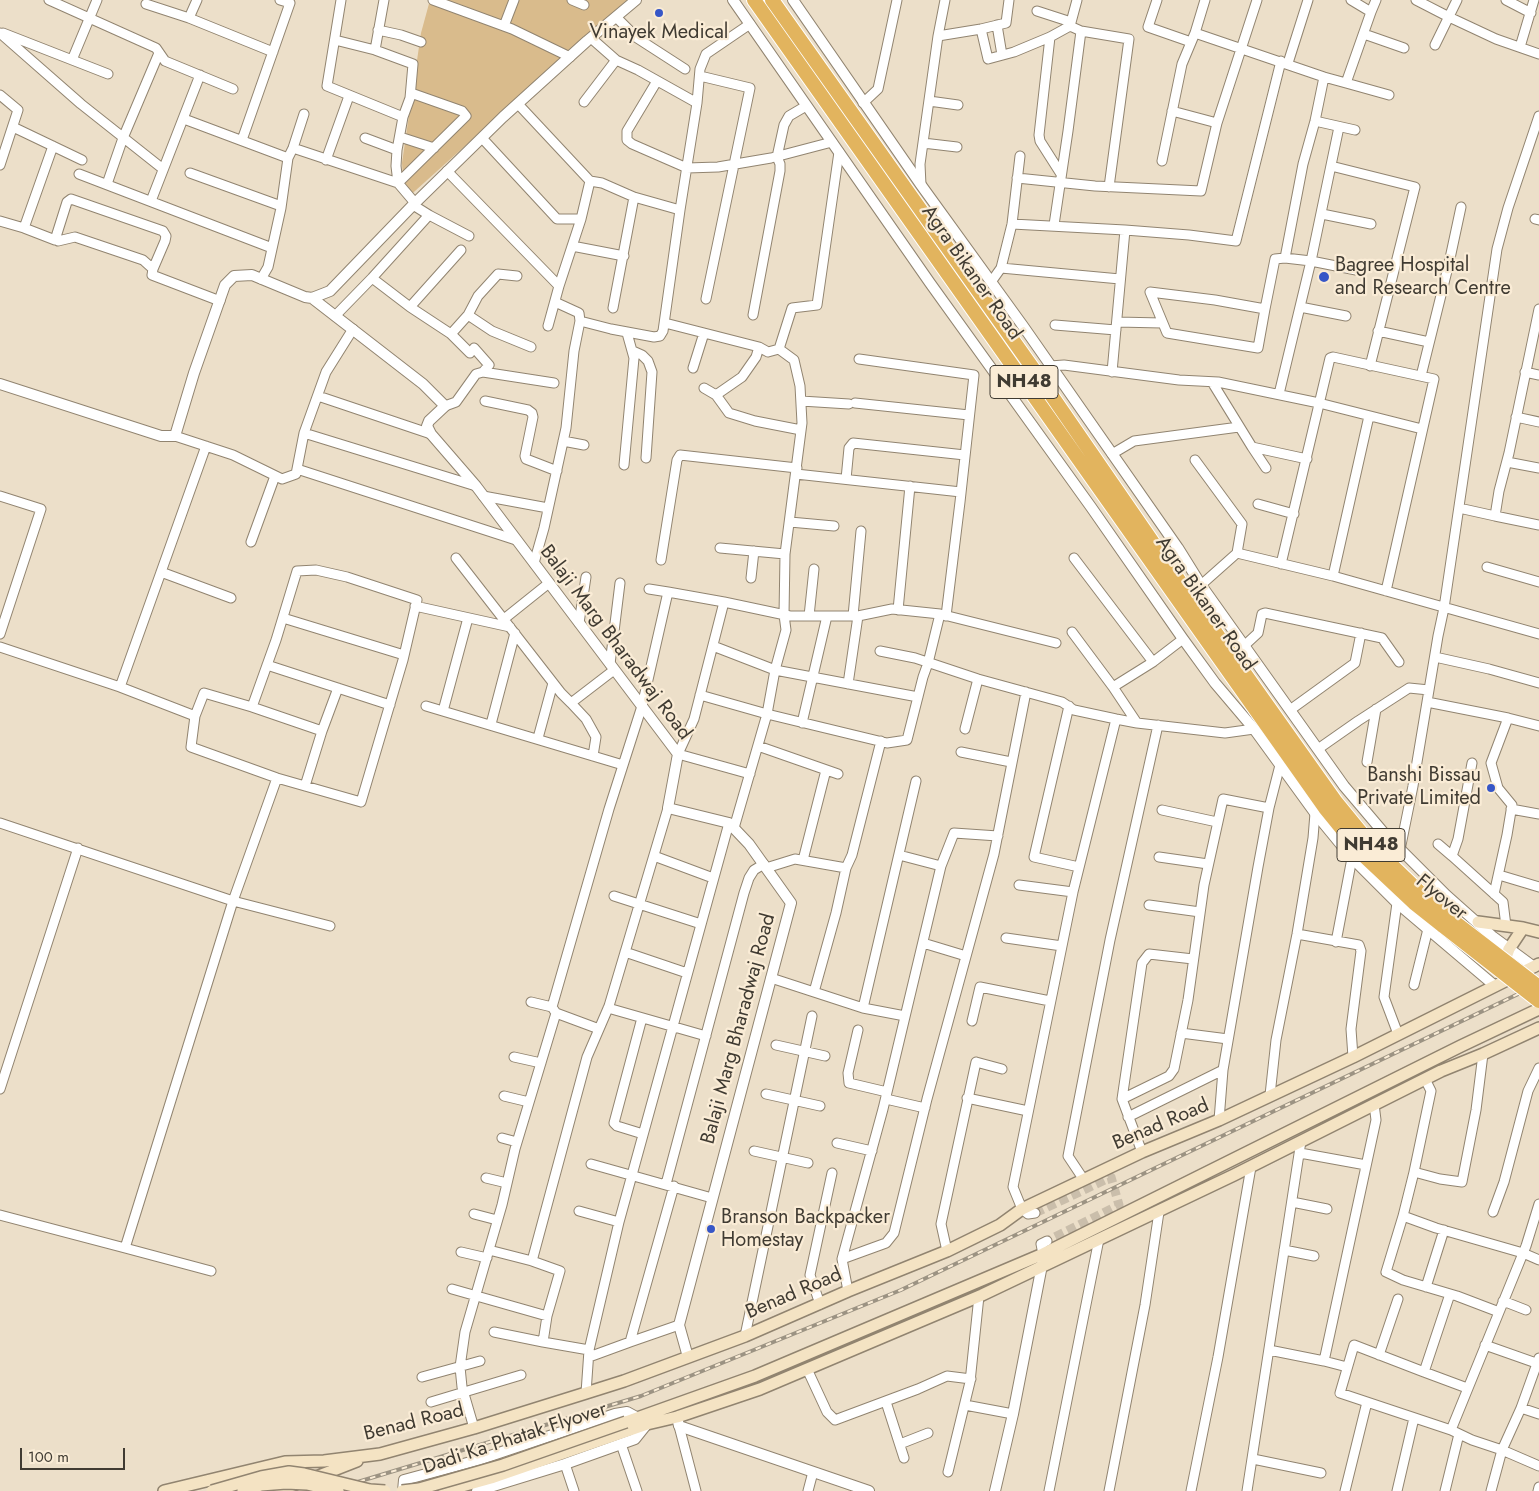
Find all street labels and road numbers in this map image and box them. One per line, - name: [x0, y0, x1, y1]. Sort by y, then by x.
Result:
- street label: Agra Bikaner Road: [916, 201, 1026, 345]
- road number: NH48: [990, 366, 1058, 398]
- street label: Agra Bikaner Road: [1150, 532, 1260, 676]
- street label: Balaji Marg Bharadwaj Road: [534, 541, 696, 745]
- road number: NH48: [1337, 828, 1405, 862]
- street label: Flyover: [1410, 870, 1472, 926]
- street label: Balaji Marg Bharadwaj Road: [697, 911, 781, 1147]
- street label: Benad Road: [1109, 1094, 1213, 1156]
- street label: Benad Road: [742, 1263, 846, 1325]
- street label: Dadi Ka Phatak Flyover: [420, 1398, 610, 1480]
- street label: Benad Road: [362, 1399, 466, 1447]

